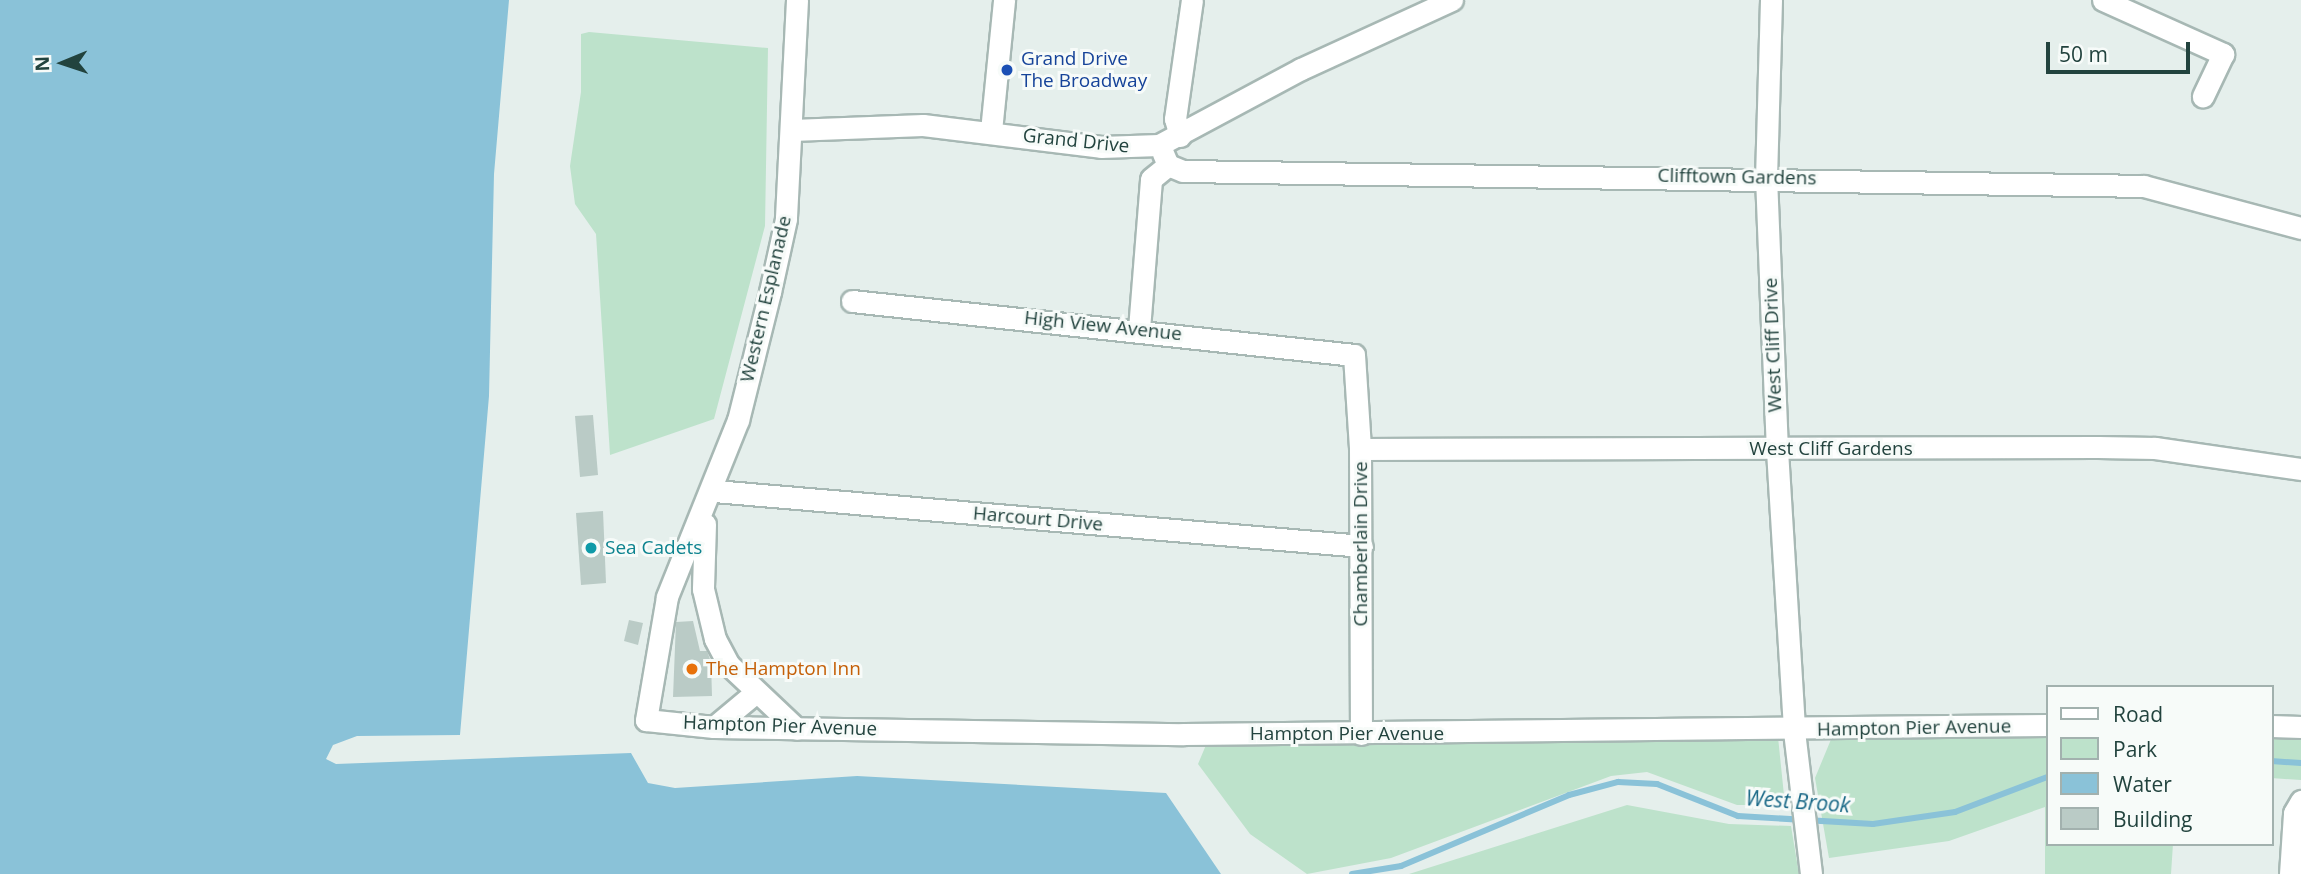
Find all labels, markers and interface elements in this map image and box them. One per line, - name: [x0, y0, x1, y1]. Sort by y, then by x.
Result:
- north arrow: [28, 28, 98, 98]
- scale bar: [2049, 28, 2192, 72]
- text: 50 m: [2059, 40, 2108, 68]
- place label: Grand Drive The Broadway: [1021, 48, 1147, 92]
- text: N: [29, 56, 55, 72]
- marker: Grand Drive The Broadway: [999, 62, 1015, 78]
- street label: Grand Drive: [1022, 124, 1130, 158]
- street label: Clifftown Gardens: [1657, 164, 1817, 190]
- street label: Western Esplanade: [736, 214, 796, 384]
- street label: West Cliff Drive: [1759, 277, 1787, 413]
- street label: High View Avenue: [1023, 306, 1183, 346]
- street label: West Cliff Gardens: [1749, 438, 1913, 460]
- street label: Chamberlain Drive: [1350, 461, 1372, 627]
- street label: Harcourt Drive: [972, 502, 1104, 536]
- place label: Sea Cadets: [605, 537, 702, 559]
- marker: Sea Cadets: [583, 540, 599, 556]
- place label: The Hampton Inn: [706, 658, 861, 680]
- marker: The Hampton Inn: [684, 661, 700, 677]
- legend: [2046, 685, 2273, 846]
- text: Road: [2113, 700, 2163, 728]
- street label: Hampton Pier Avenue: [683, 711, 877, 741]
- street label: Hampton Pier Avenue: [1817, 715, 2011, 741]
- street label: Hampton Pier Avenue: [1250, 723, 1444, 745]
- text: Park: [2113, 735, 2157, 763]
- text: Water: [2113, 770, 2172, 798]
- water label: West Brook: [1745, 785, 1851, 817]
- text: Building: [2113, 805, 2192, 833]

